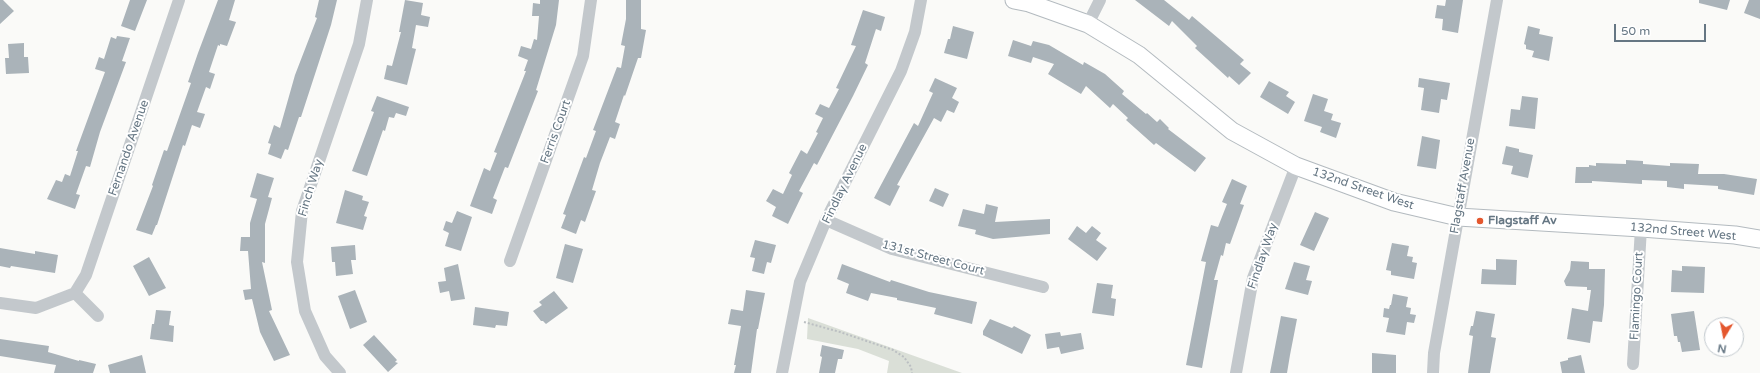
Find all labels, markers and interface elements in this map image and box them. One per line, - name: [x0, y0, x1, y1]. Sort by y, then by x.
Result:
- scale bar: [1616, 16, 1708, 42]
- text: 50 m: [1621, 24, 1650, 38]
- street label: Fernando Avenue: [106, 98, 152, 198]
- street label: Ferris Court: [538, 98, 574, 166]
- street label: Flagstaff Avenue: [1448, 137, 1478, 235]
- street label: Findlay Avenue: [819, 142, 871, 226]
- street label: Finch Way: [295, 158, 327, 218]
- street label: 132nd Street West: [1310, 165, 1416, 213]
- place label: Flagstaff Av: [1488, 214, 1557, 228]
- marker: Flagstaff Av: [1475, 216, 1485, 226]
- street label: 132nd Street West: [1629, 220, 1737, 244]
- street label: Findlay Way: [1245, 221, 1281, 291]
- street label: 131st Street Court: [880, 237, 986, 279]
- street label: Flamingo Court: [1628, 252, 1646, 340]
- north arrow: [1704, 317, 1744, 357]
- text: N: [1717, 341, 1727, 355]

